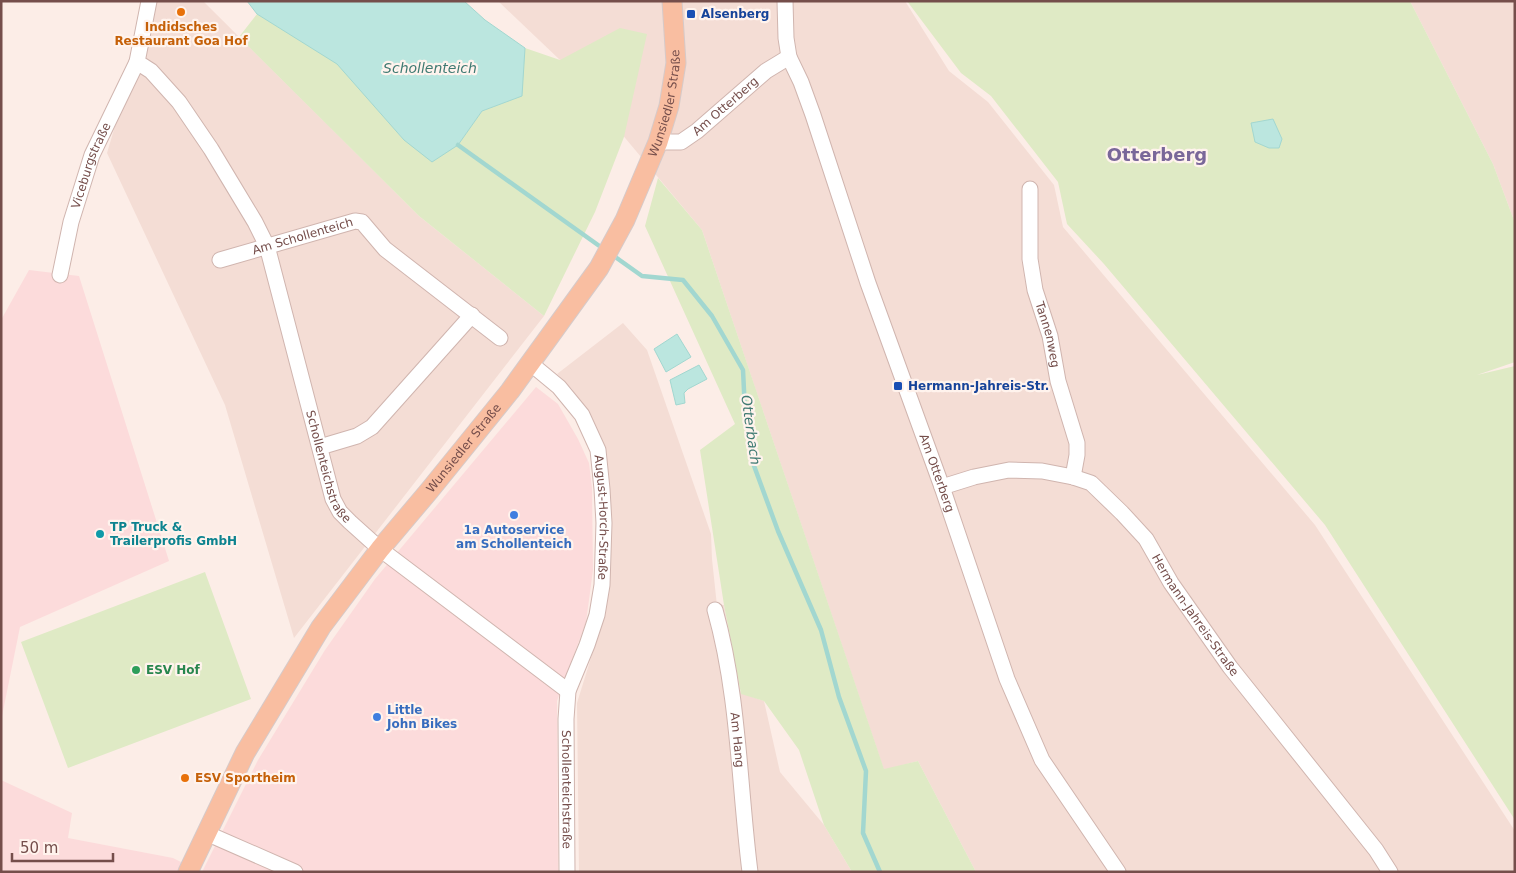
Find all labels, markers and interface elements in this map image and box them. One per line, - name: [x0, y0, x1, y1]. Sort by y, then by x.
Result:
- marker: Indidsches Restaurant Goa Hof: [175, 6, 187, 18]
- place label: Alsenberg: [701, 7, 769, 21]
- marker: Alsenberg: [685, 8, 697, 20]
- place label: Indidsches Restaurant Goa Hof: [114, 20, 248, 48]
- street label: Wunsiedler Straße: [645, 49, 683, 159]
- water label: Schollenteich: [383, 60, 477, 76]
- street label: Am Otterberg: [690, 74, 761, 139]
- street label: Viceburgstraße: [69, 120, 114, 210]
- district label: Otterberg: [1107, 144, 1207, 165]
- street label: Am Schollenteich: [251, 215, 355, 257]
- street label: Tannenweg: [1032, 299, 1063, 369]
- place label: Hermann-Jahreis-Str.: [908, 379, 1049, 393]
- marker: Hermann-Jahreis-Str.: [892, 380, 904, 392]
- water label: Otterbach: [738, 394, 764, 466]
- street label: Wunsiedler Straße: [424, 401, 504, 495]
- street label: Schollenteichstraße: [303, 409, 354, 526]
- street label: Am Otterberg: [916, 432, 957, 514]
- street label: August-Horch-Straße: [592, 454, 611, 580]
- marker: 1a Autoservice am Schollenteich: [508, 509, 520, 521]
- place label: TP Truck & Trailerprofis GmbH: [110, 520, 237, 548]
- place label: 1a Autoservice am Schollenteich: [456, 523, 572, 551]
- marker: TP Truck & Trailerprofis GmbH: [94, 528, 106, 540]
- street label: Hermann-Jahreis-Straße: [1149, 552, 1242, 679]
- place label: ESV Hof: [146, 663, 201, 677]
- marker: ESV Hof: [130, 664, 142, 676]
- place label: Little John Bikes: [386, 703, 457, 731]
- marker: Little John Bikes: [371, 711, 383, 723]
- street label: Am Hang: [727, 712, 747, 768]
- street label: Schollenteichstraße: [559, 730, 574, 849]
- place label: ESV Sportheim: [195, 771, 296, 785]
- marker: ESV Sportheim: [179, 772, 191, 784]
- scale bar: [12, 830, 114, 862]
- text: 50 m: [20, 839, 58, 857]

